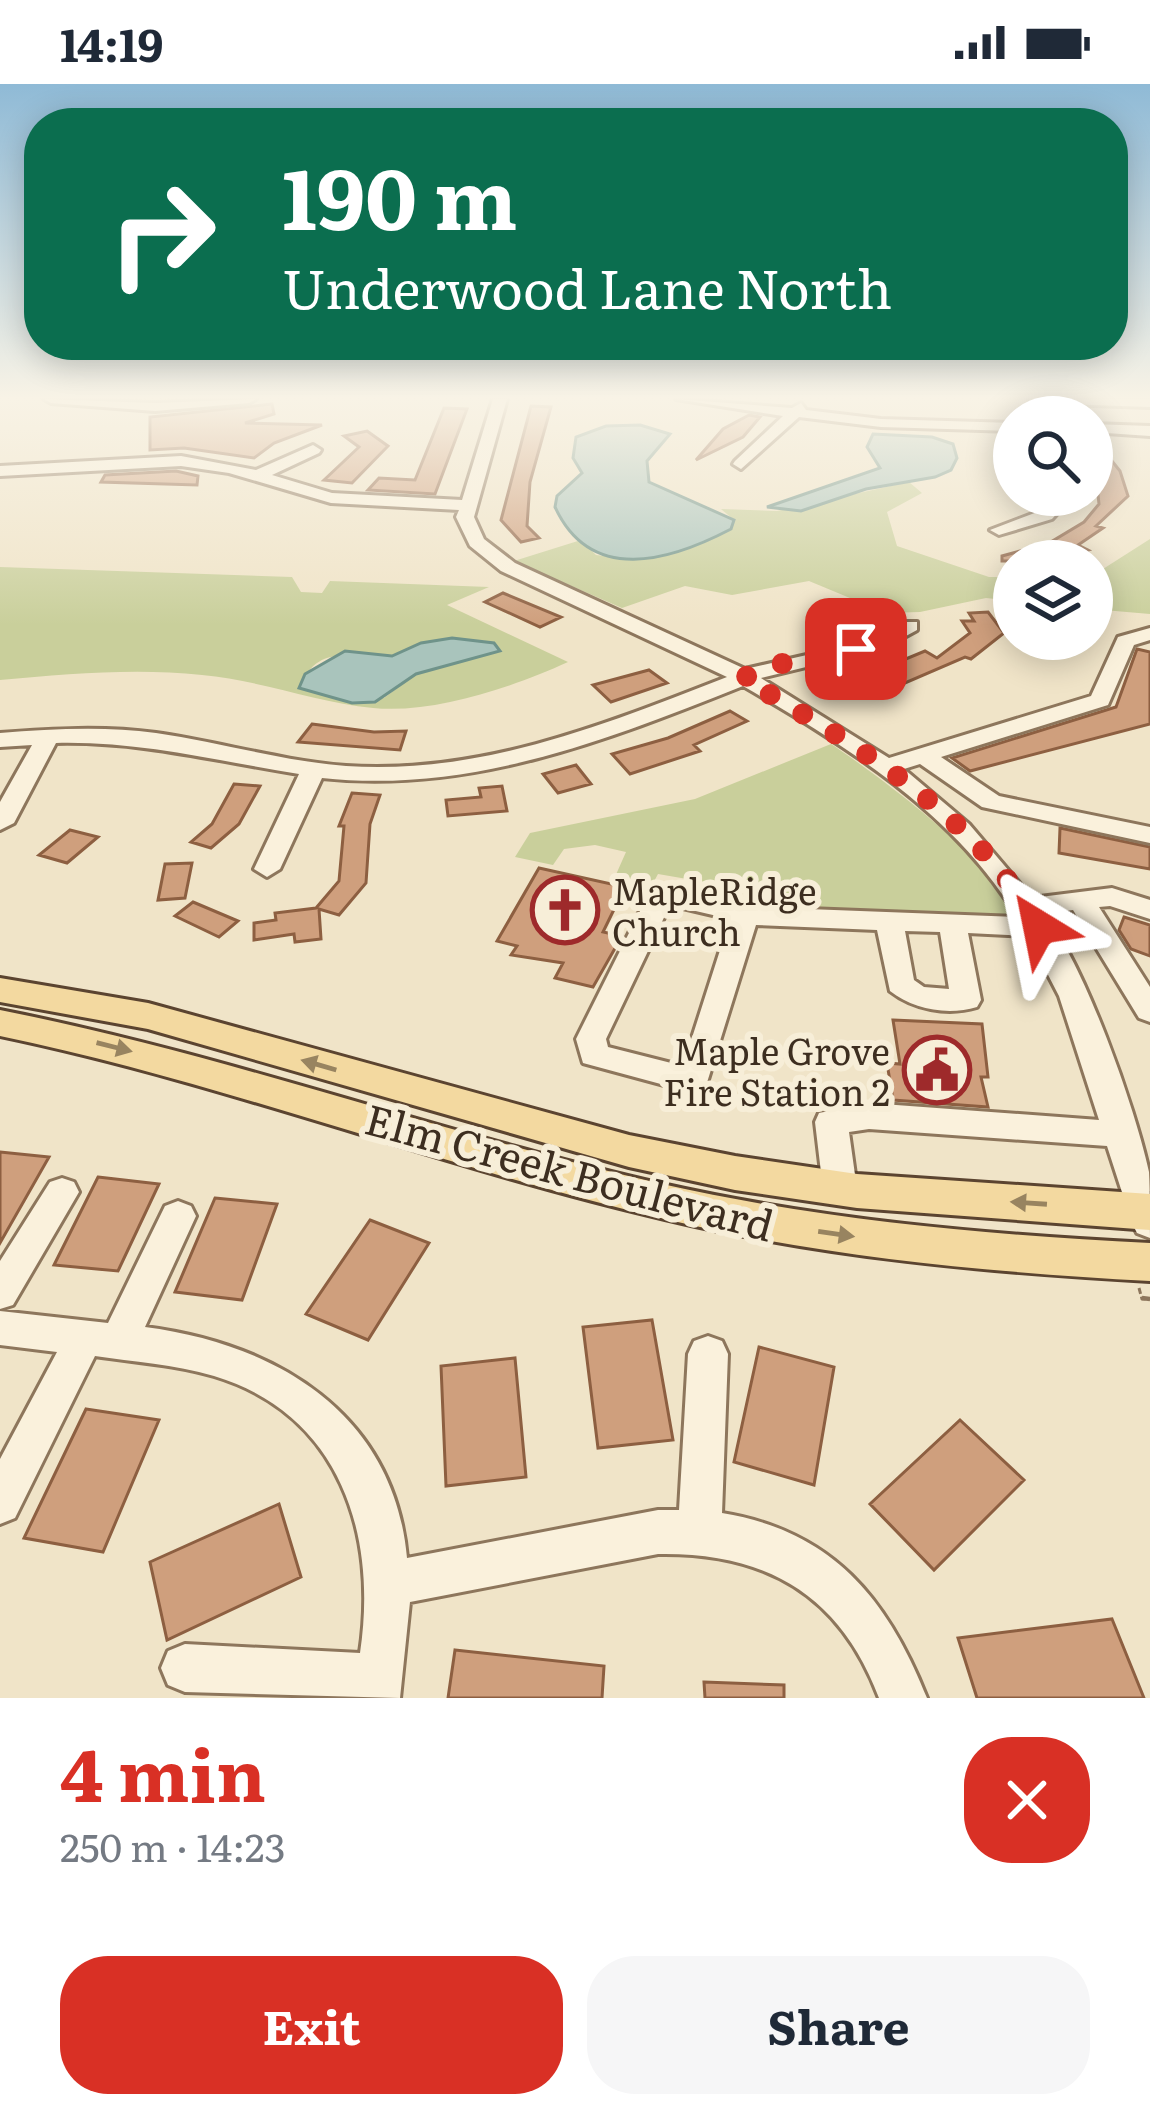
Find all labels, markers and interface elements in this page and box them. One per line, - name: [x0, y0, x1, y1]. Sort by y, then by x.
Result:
- text: 14:19: [60, 9, 163, 76]
- text: 190 m: [282, 131, 517, 256]
- icon: right: [84, 156, 240, 312]
- text: Underwood Lane North: [282, 245, 892, 326]
- map controls: [993, 396, 1113, 660]
- button: search: [993, 396, 1113, 516]
- button: layers: [993, 540, 1113, 660]
- pin: [805, 598, 907, 700]
- icon: arrive: [823, 616, 889, 682]
- place label: MapleRidge Church: [612, 863, 817, 957]
- position arrow: [976, 864, 1102, 990]
- church icon: MapleRidge Church: [530, 875, 600, 945]
- place label: Maple Grove Fire Station 2: [663, 1023, 890, 1117]
- public building icon: Maple Grove Fire Station 2: [902, 1035, 972, 1105]
- one-way arrow: [96, 1038, 133, 1057]
- one-way arrow: [300, 1054, 337, 1073]
- street label: Elm Creek Boulevard: [359, 1086, 781, 1254]
- one-way arrow: [1010, 1194, 1047, 1213]
- one-way arrow: [818, 1225, 855, 1244]
- text: 4 min: [60, 1717, 266, 1824]
- button: close: [964, 1737, 1090, 1863]
- text: 250 m · 14:23: [60, 1816, 286, 1874]
- button: Exit: [60, 1956, 563, 2094]
- button: Share: [587, 1956, 1090, 2094]

